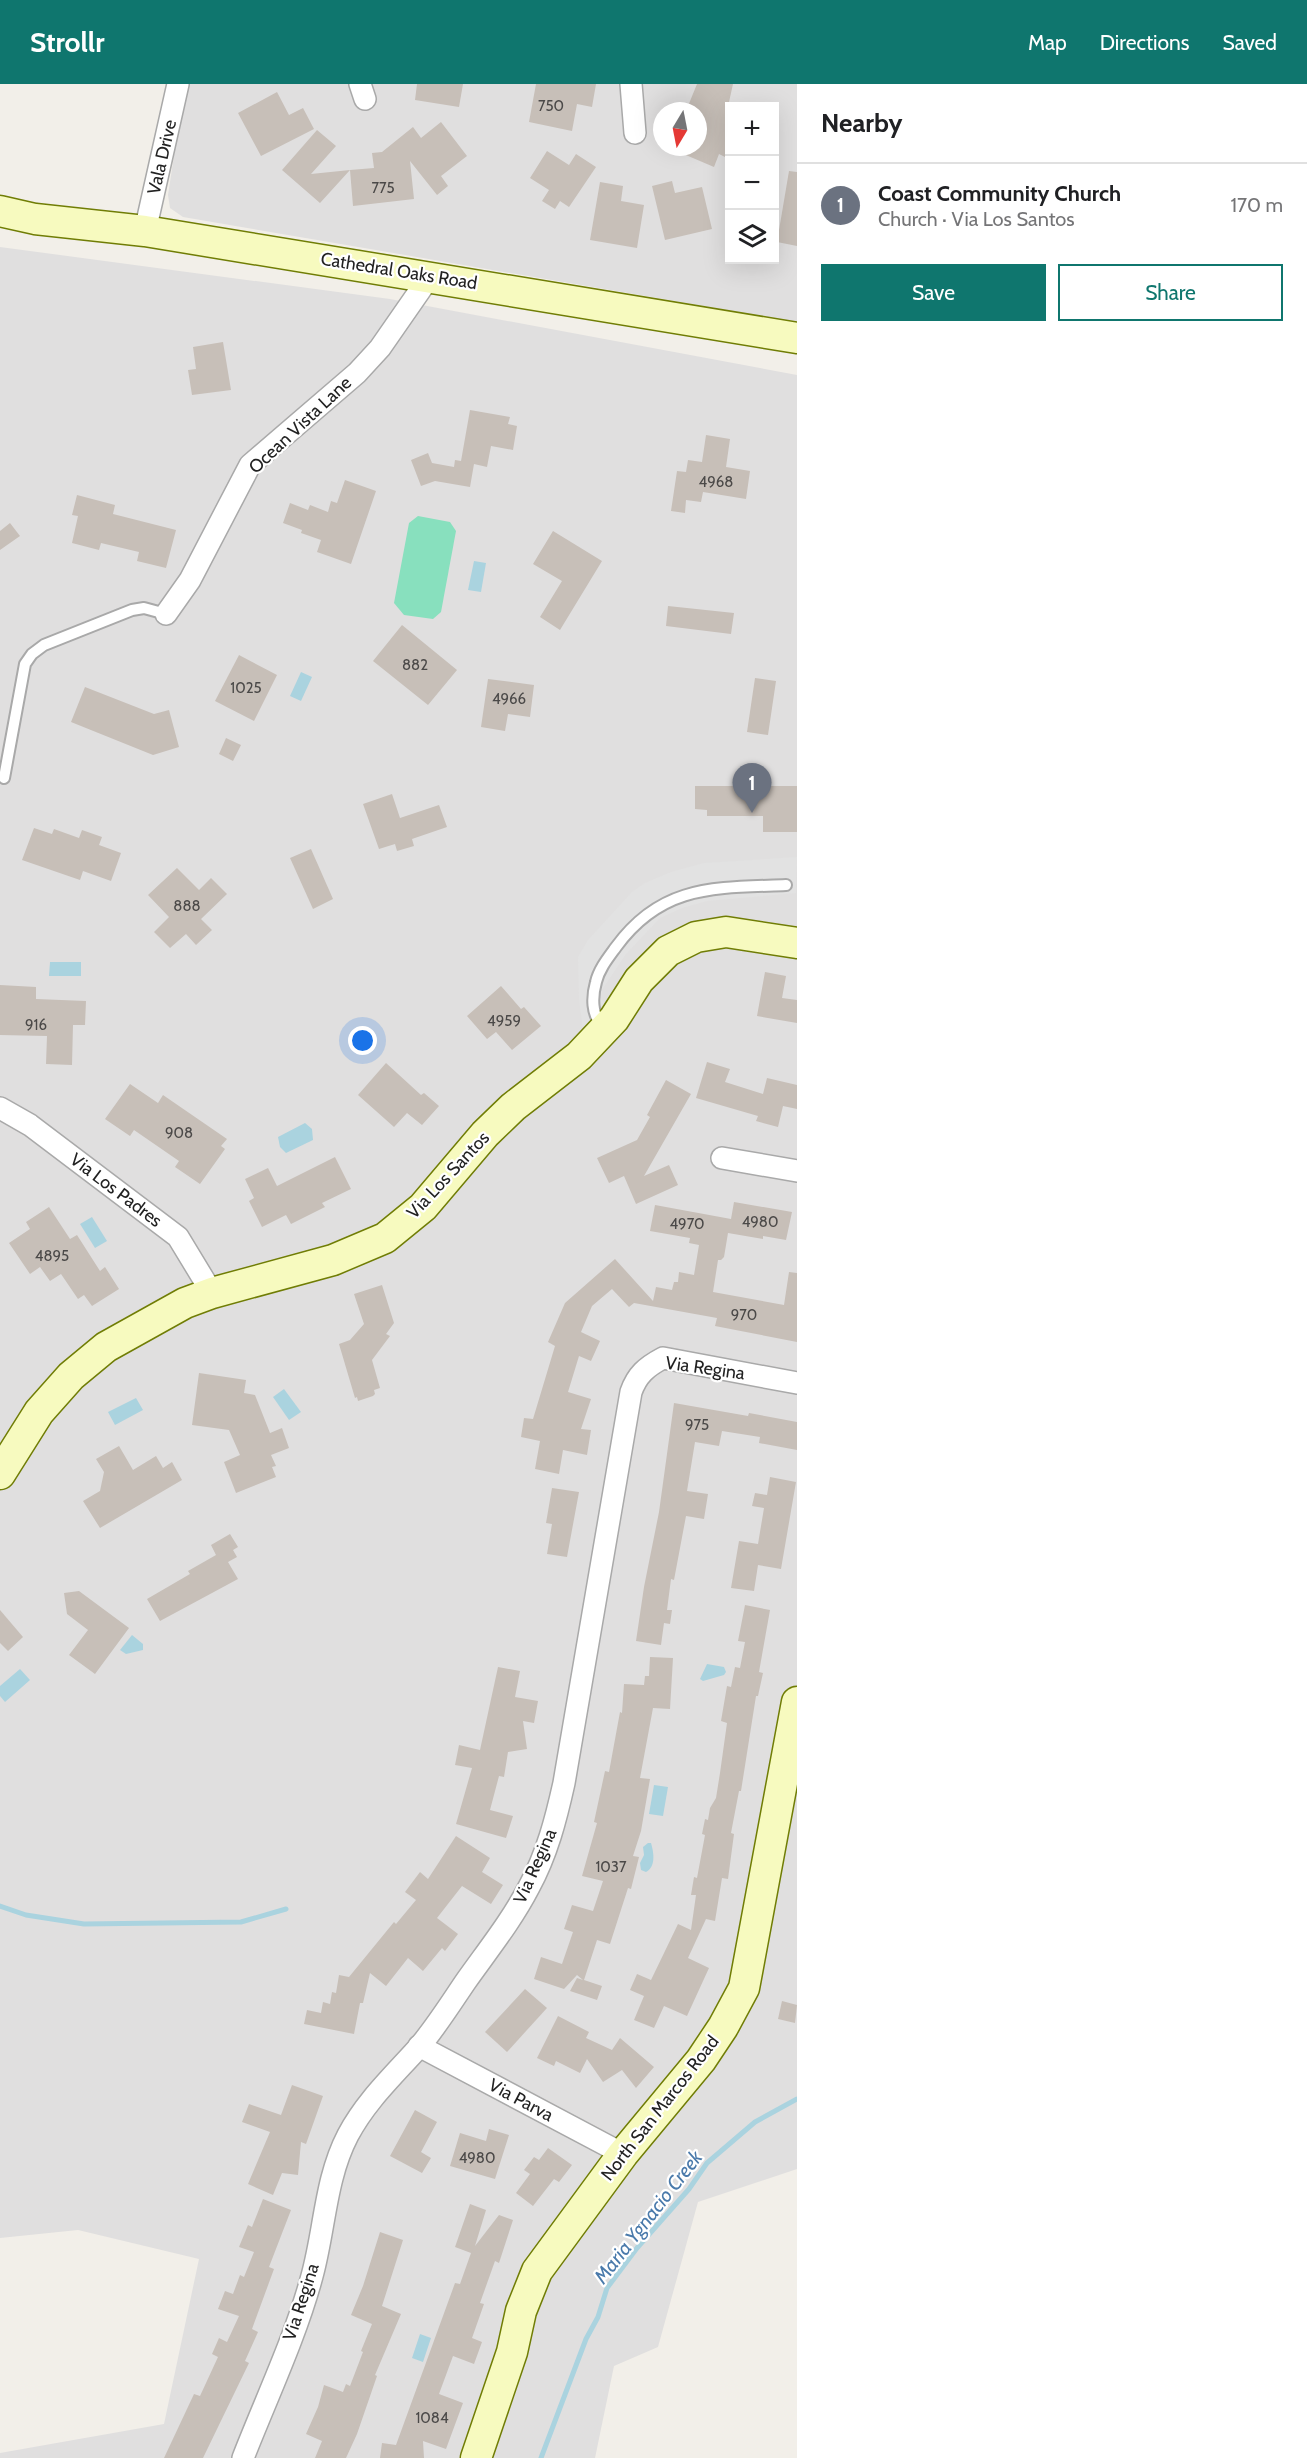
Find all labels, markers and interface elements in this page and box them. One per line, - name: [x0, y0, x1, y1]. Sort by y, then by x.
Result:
- text: Strollr: [30, 25, 104, 59]
- text: Map: [1028, 30, 1067, 55]
- text: Directions: [1100, 30, 1189, 55]
- text: Saved: [1222, 30, 1277, 55]
- house number: 750: [538, 97, 564, 115]
- north arrow: [653, 102, 707, 156]
- map controls: [725, 102, 779, 264]
- button: +: [725, 102, 779, 156]
- text: Nearby: [821, 107, 902, 139]
- street label: Vala Drive: [143, 117, 181, 197]
- button: −: [725, 156, 779, 210]
- house number: 775: [371, 179, 395, 197]
- text: Coast Community Church: [878, 180, 1121, 207]
- text: 1: [837, 193, 844, 217]
- text: 170 m: [1231, 193, 1283, 217]
- text: Church · Via Los Santos: [878, 207, 1075, 231]
- button: layers: [725, 210, 779, 264]
- street label: Cathedral Oaks Road: [319, 248, 479, 294]
- button: Save: [821, 264, 1046, 321]
- button: Share: [1058, 264, 1283, 321]
- street label: Ocean Vista Lane: [244, 372, 356, 478]
- house number: 4968: [699, 473, 733, 491]
- house number: 882: [402, 656, 428, 674]
- house number: 1025: [230, 679, 262, 697]
- house number: 4966: [492, 690, 526, 708]
- pin: 1: [732, 764, 771, 813]
- house number: 888: [173, 897, 201, 915]
- house number: 4959: [487, 1012, 521, 1030]
- house number: 916: [25, 1016, 47, 1034]
- your location: [348, 1026, 377, 1055]
- house number: 908: [165, 1124, 193, 1142]
- street label: Via Los Santos: [402, 1127, 494, 1223]
- street label: Via Los Padres: [66, 1148, 166, 1232]
- house number: 4980: [742, 1213, 778, 1231]
- house number: 4970: [669, 1215, 705, 1233]
- house number: 4895: [35, 1247, 69, 1265]
- house number: 970: [731, 1306, 757, 1324]
- street label: Via Regina: [664, 1352, 746, 1384]
- house number: 975: [685, 1416, 709, 1434]
- street label: Via Regina: [509, 1825, 561, 1907]
- house number: 1037: [595, 1858, 627, 1876]
- street label: North San Marcos Road: [596, 2031, 724, 2185]
- street label: Via Parva: [485, 2074, 557, 2126]
- water label: Maria Ygnacio Creek: [588, 2145, 708, 2289]
- house number: 4980: [459, 2149, 495, 2167]
- street label: Via Regina: [278, 2260, 324, 2343]
- house number: 1084: [415, 2409, 449, 2427]

